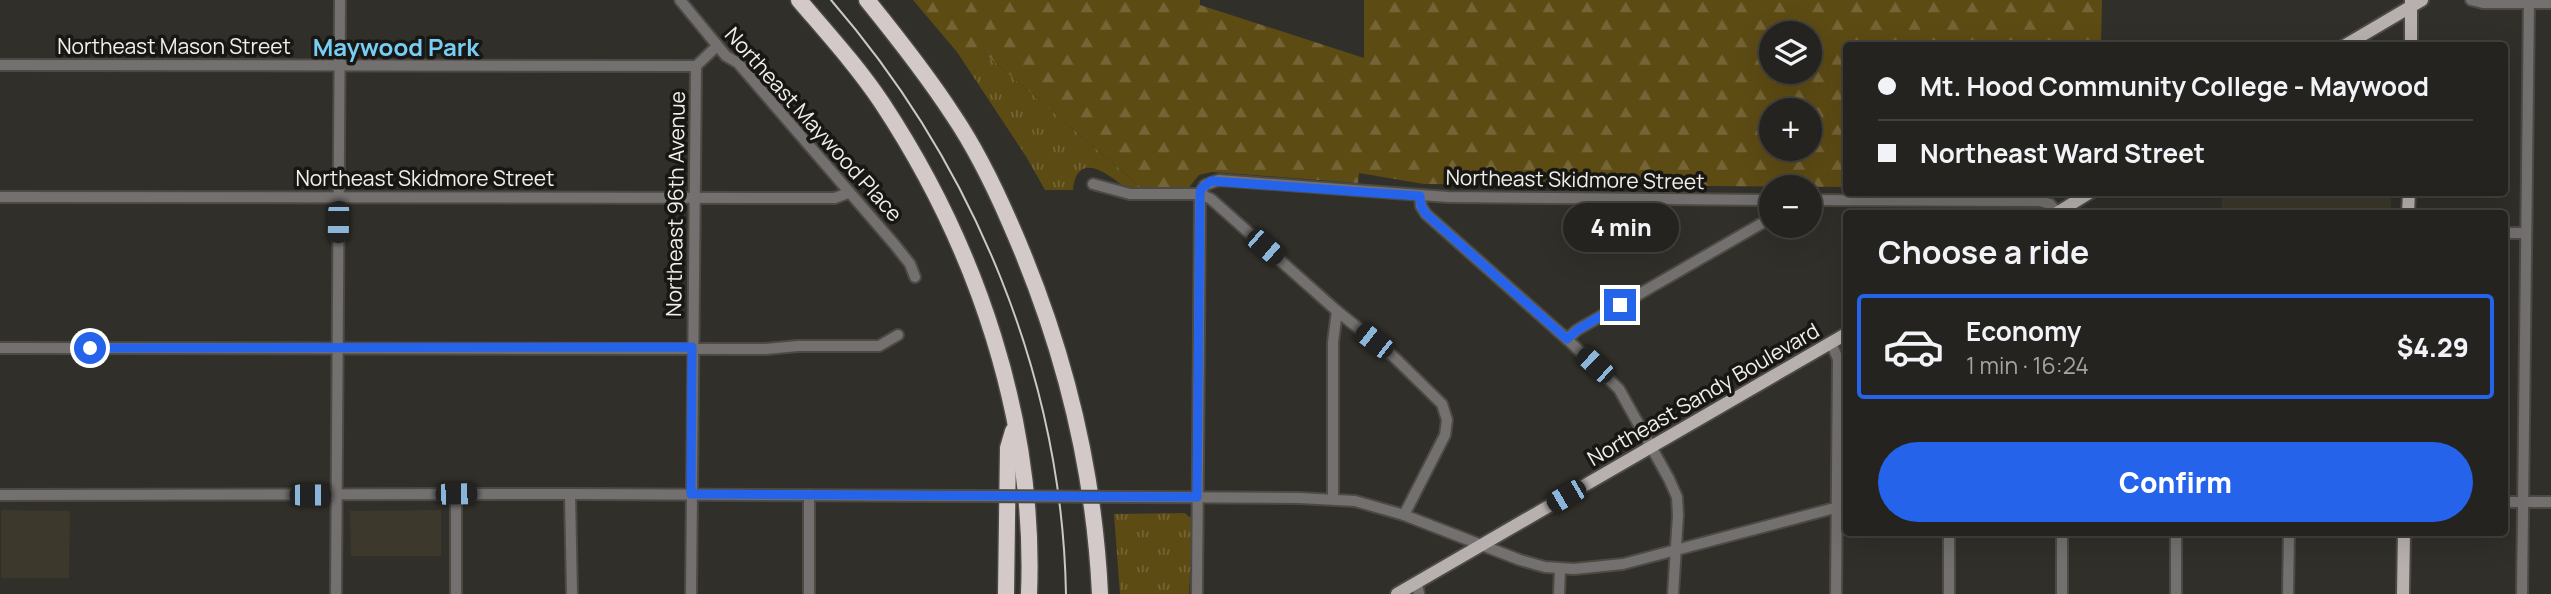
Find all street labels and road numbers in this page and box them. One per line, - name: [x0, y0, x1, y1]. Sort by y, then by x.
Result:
- street label: Northeast Maywood Place: [719, 21, 909, 227]
- street label: Northeast Mason Street: [57, 32, 291, 60]
- street label: Northeast 96th Avenue: [659, 91, 691, 317]
- street label: Northeast Skidmore Street: [1445, 163, 1705, 195]
- street label: Northeast Skidmore Street: [296, 164, 555, 192]
- street label: Northeast Sandy Boulevard: [1582, 316, 1824, 472]

